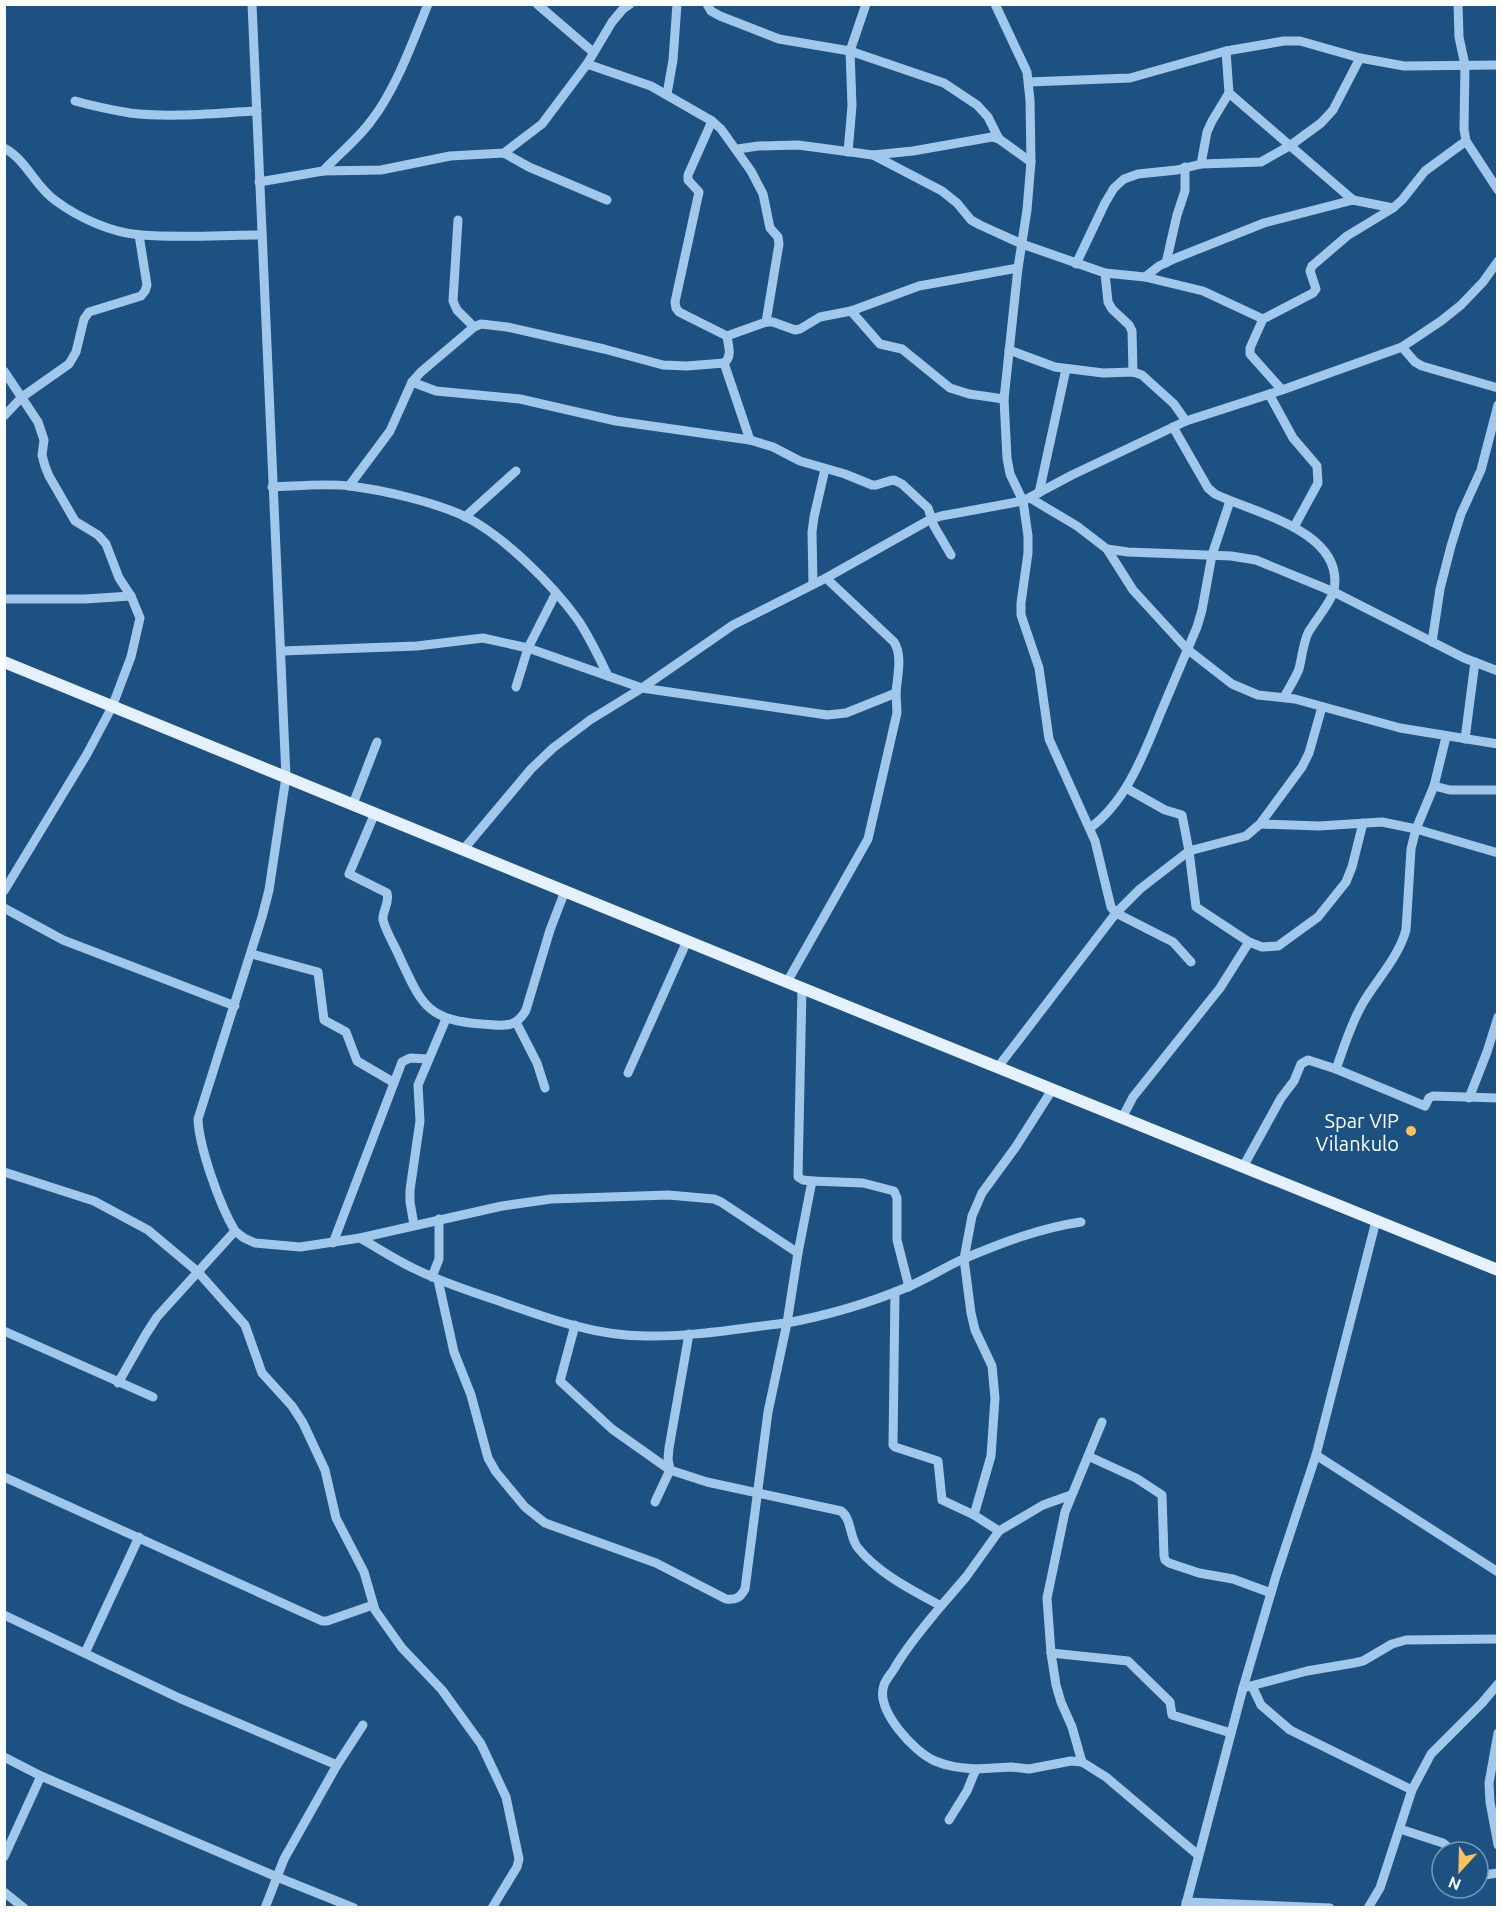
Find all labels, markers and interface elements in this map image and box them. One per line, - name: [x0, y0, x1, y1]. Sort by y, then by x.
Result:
- place label: Spar VIP Vilankulo: [1315, 1109, 1399, 1155]
- marker: Spar VIP Vilankulo: [1404, 1124, 1418, 1138]
- north arrow: [1430, 1840, 1490, 1900]
- text: N: [1445, 1873, 1463, 1894]

